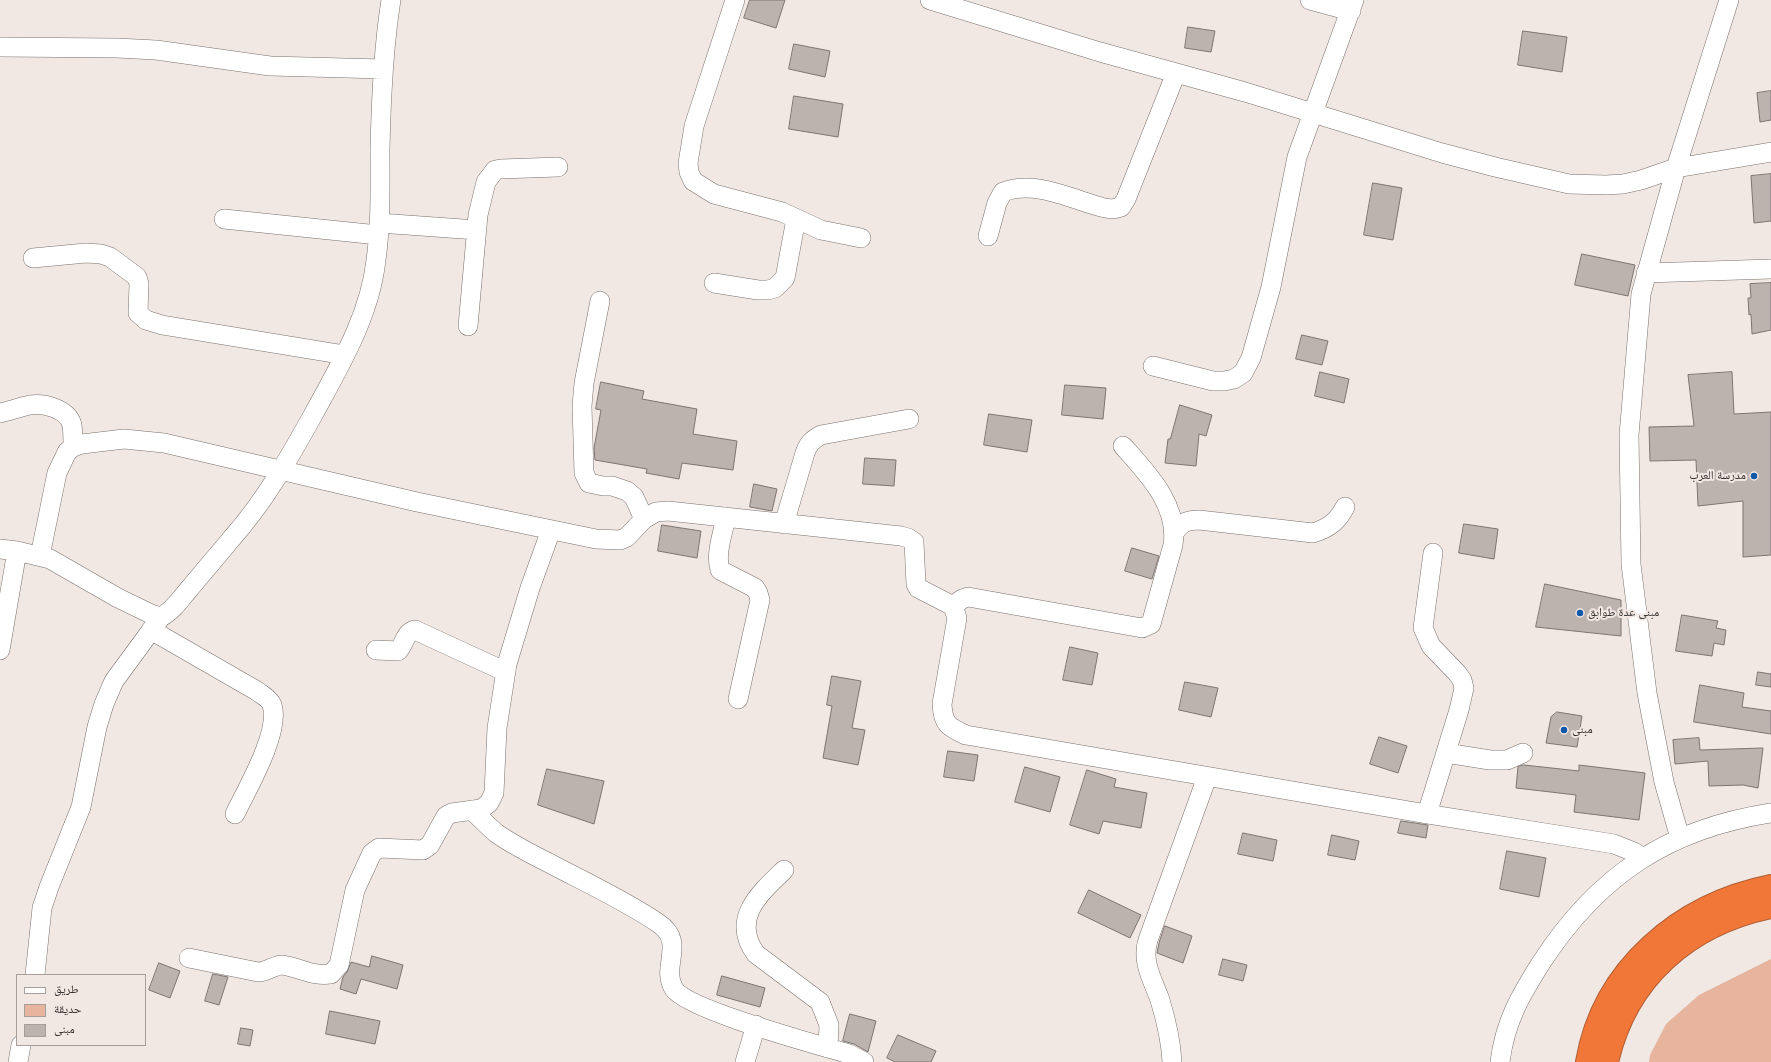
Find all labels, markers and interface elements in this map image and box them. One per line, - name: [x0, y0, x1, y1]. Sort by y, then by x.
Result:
- place label: مدرسة العرب: [1689, 469, 1746, 483]
- marker: مدرسة العرب: [1749, 471, 1759, 481]
- place label: مبنى عدة طوابق: [1588, 606, 1659, 620]
- marker: مبنى عدة طوابق: [1575, 608, 1585, 618]
- place label: مبنى: [1572, 723, 1593, 737]
- marker: مبنى: [1559, 725, 1569, 735]
- legend: [16, 974, 146, 1046]
- text: طريق: [54, 981, 79, 996]
- text: حديقة: [54, 1001, 82, 1016]
- text: مبنى: [54, 1021, 75, 1036]

